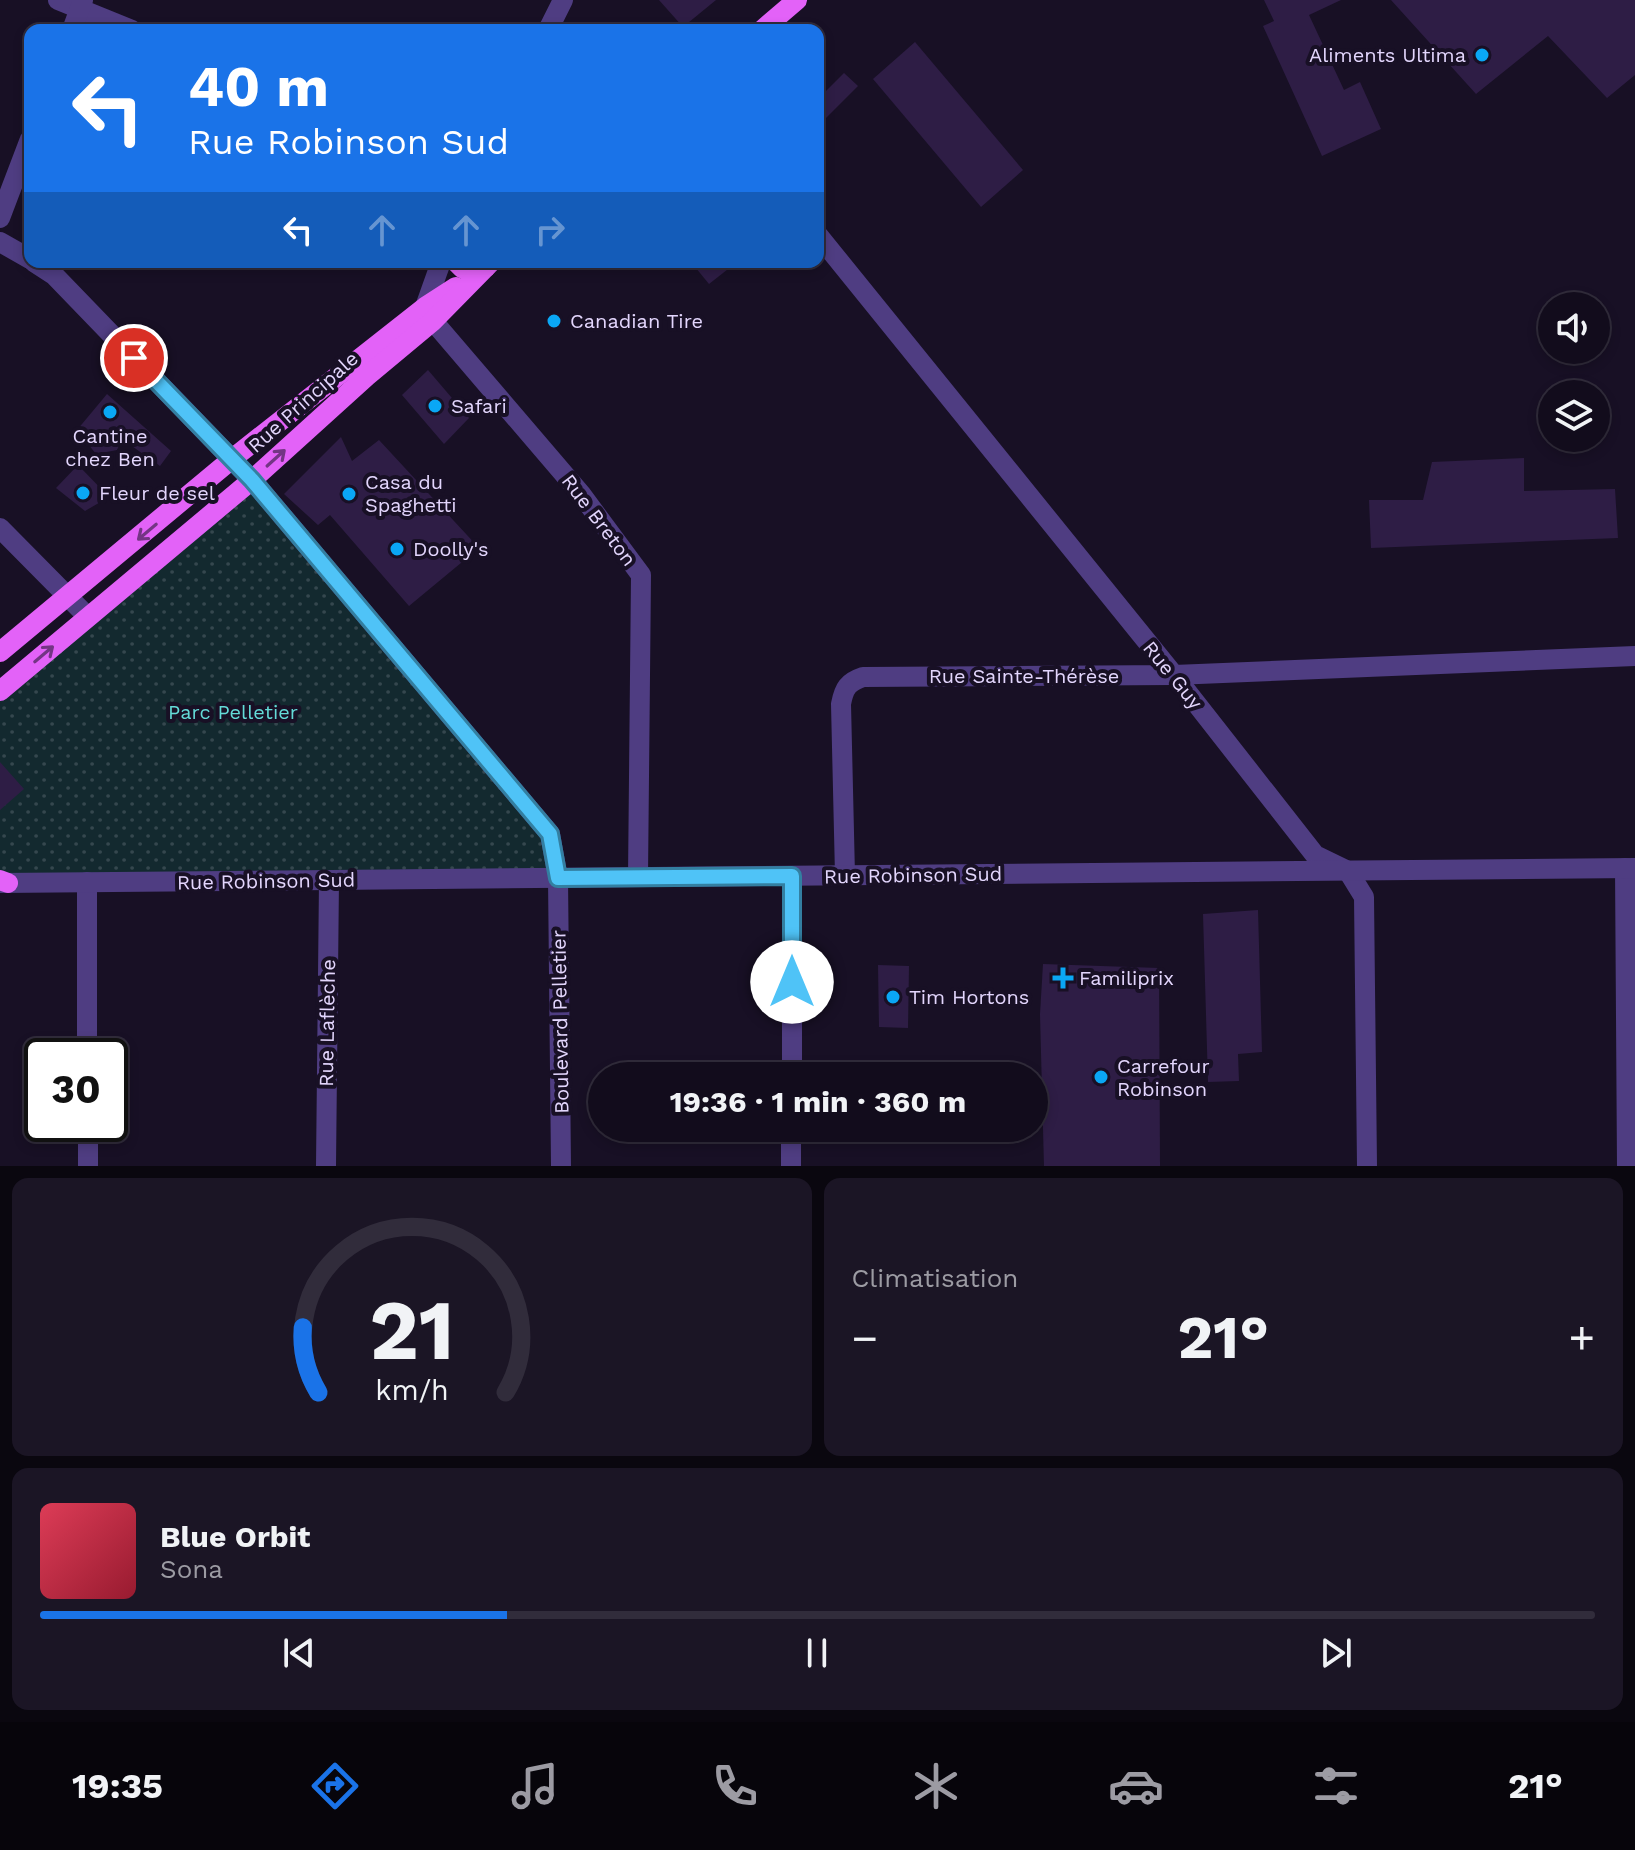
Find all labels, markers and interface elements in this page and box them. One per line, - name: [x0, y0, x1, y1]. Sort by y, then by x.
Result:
- place label: Aliments Ultima: [1309, 43, 1466, 67]
- marker: Aliments Ultima: [1473, 46, 1491, 64]
- text: 40 m: [188, 54, 329, 120]
- icon: left: [56, 56, 160, 160]
- text: Rue Robinson Sud: [188, 121, 509, 163]
- icon: left: [276, 208, 320, 252]
- icon: ahead: [360, 208, 404, 252]
- icon: ahead: [444, 208, 488, 252]
- icon: right: [528, 208, 572, 252]
- map controls: [1538, 292, 1610, 452]
- button: sound: [1538, 292, 1610, 364]
- place label: Canadian Tire: [570, 309, 703, 333]
- marker: Canadian Tire: [545, 312, 563, 330]
- pin: [100, 324, 168, 392]
- icon: arrive: [112, 336, 156, 380]
- street label: Rue Principale: [243, 346, 363, 458]
- button: layers: [1538, 380, 1610, 452]
- place label: Safari: [451, 394, 507, 418]
- marker: Safari: [426, 397, 444, 415]
- marker: Cantine chez Ben: [101, 403, 119, 421]
- place label: Cantine chez Ben: [65, 424, 155, 471]
- one-way arrow: [266, 449, 286, 468]
- street label: Rue Breton: [557, 469, 641, 571]
- place label: Casa du Spaghetti: [365, 470, 457, 517]
- place label: Fleur de sel: [99, 481, 215, 505]
- marker: Fleur de sel: [74, 484, 92, 502]
- marker: Casa du Spaghetti: [340, 485, 358, 503]
- one-way arrow: [137, 523, 157, 541]
- place label: Doolly's: [413, 537, 488, 561]
- marker: Doolly's: [388, 540, 406, 558]
- street label: Rue Guy: [1138, 636, 1208, 715]
- one-way arrow: [33, 645, 54, 663]
- street label: Rue Sainte-Thérèse: [929, 664, 1119, 688]
- park label: Parc Pelletier: [168, 700, 298, 724]
- street label: Rue Robinson Sud: [824, 861, 1002, 889]
- street label: Rue Robinson Sud: [177, 867, 355, 895]
- street label: Boulevard Pelletier: [546, 930, 574, 1114]
- position arrow: [750, 940, 834, 1024]
- street label: Rue Laflèche: [314, 959, 340, 1087]
- place label: Familiprix: [1079, 966, 1174, 990]
- marker: Familiprix: [1054, 969, 1072, 987]
- place label: Tim Hortons: [909, 985, 1029, 1009]
- marker: Tim Hortons: [884, 988, 902, 1006]
- speed limit sign: 30: [24, 1038, 128, 1142]
- place label: Carrefour Robinson: [1117, 1054, 1210, 1101]
- marker: Carrefour Robinson: [1092, 1068, 1110, 1086]
- text: 19:36 · 1 min · 360 m: [670, 1084, 966, 1119]
- text: Climatisation: [852, 1263, 1018, 1293]
- text: 21: [369, 1282, 454, 1379]
- text: 21°: [1178, 1302, 1269, 1373]
- text: −: [852, 1312, 878, 1364]
- text: +: [1568, 1312, 1595, 1364]
- text: km/h: [375, 1373, 449, 1407]
- text: Blue Orbit: [160, 1519, 310, 1554]
- text: Sona: [160, 1554, 223, 1584]
- icon: previous: [277, 1631, 321, 1675]
- icon: pause: [795, 1631, 839, 1675]
- icon: next: [1314, 1631, 1358, 1675]
- icon: directions: [307, 1758, 363, 1814]
- icon: music: [507, 1758, 563, 1814]
- icon: phone: [707, 1758, 763, 1814]
- icon: climate: [908, 1758, 964, 1814]
- icon: car: [1108, 1758, 1164, 1814]
- icon: filters: [1308, 1758, 1364, 1814]
- text: 19:35: [72, 1765, 163, 1807]
- text: 21°: [1508, 1765, 1563, 1807]

